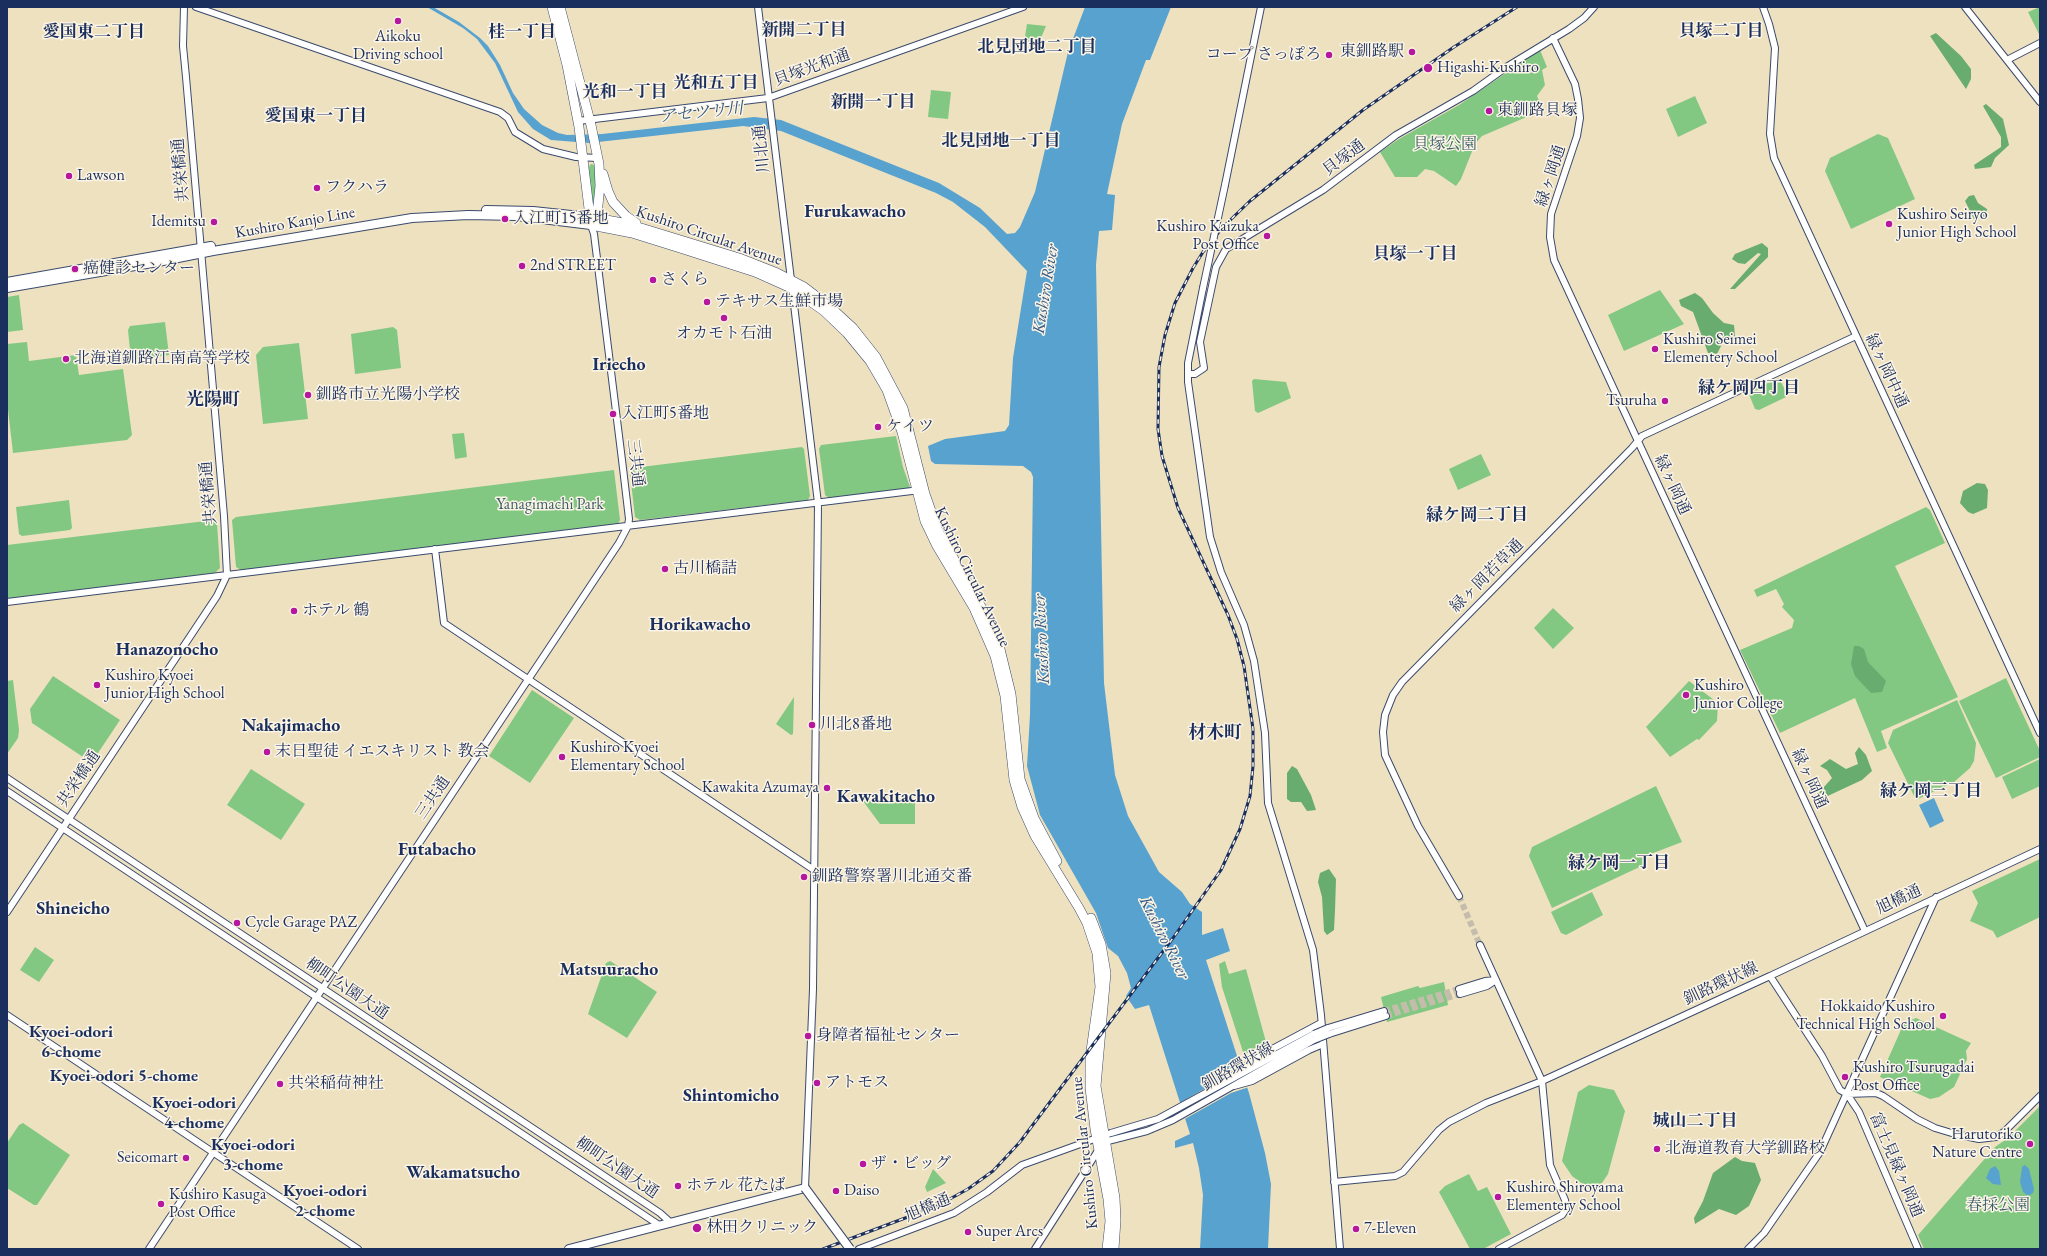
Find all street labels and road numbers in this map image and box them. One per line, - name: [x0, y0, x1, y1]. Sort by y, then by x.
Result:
- street label: 貝塚光和通: [771, 45, 853, 91]
- street label: 川北通: [750, 124, 774, 174]
- street label: 貝塚通: [1319, 136, 1369, 180]
- street label: 共栄橋通: [169, 137, 193, 203]
- street label: 緑ヶ岡通: [1532, 143, 1570, 209]
- street label: Kushiro Circular Avenue: [633, 202, 785, 270]
- street label: Kushiro Kanjo Line: [233, 203, 357, 243]
- street label: 緑ヶ岡中通: [1860, 331, 1912, 411]
- street label: 三共通: [623, 438, 647, 488]
- street label: 緑ヶ岡通: [1650, 452, 1694, 518]
- street label: 共栄橋通: [197, 460, 221, 526]
- street label: Kushiro Circular Avenue: [930, 504, 1014, 650]
- street label: 緑ヶ岡若草通: [1446, 535, 1528, 617]
- street label: 緑ヶ岡通: [1787, 746, 1831, 812]
- street label: 共栄橋通: [53, 747, 105, 811]
- street label: 三共通: [412, 773, 454, 823]
- street label: 旭橋通: [1873, 881, 1925, 919]
- street label: 柳町公園大通: [302, 954, 392, 1024]
- street label: 釧路環状線: [1681, 958, 1761, 1010]
- street label: 釧路環状線: [1199, 1039, 1277, 1095]
- street label: Kushiro Circular Avenue: [1067, 1076, 1103, 1230]
- street label: 富士見緑ヶ岡通: [1865, 1110, 1927, 1220]
- street label: 柳町公園大通: [572, 1133, 662, 1203]
- street label: 旭橋通: [902, 1190, 954, 1226]

